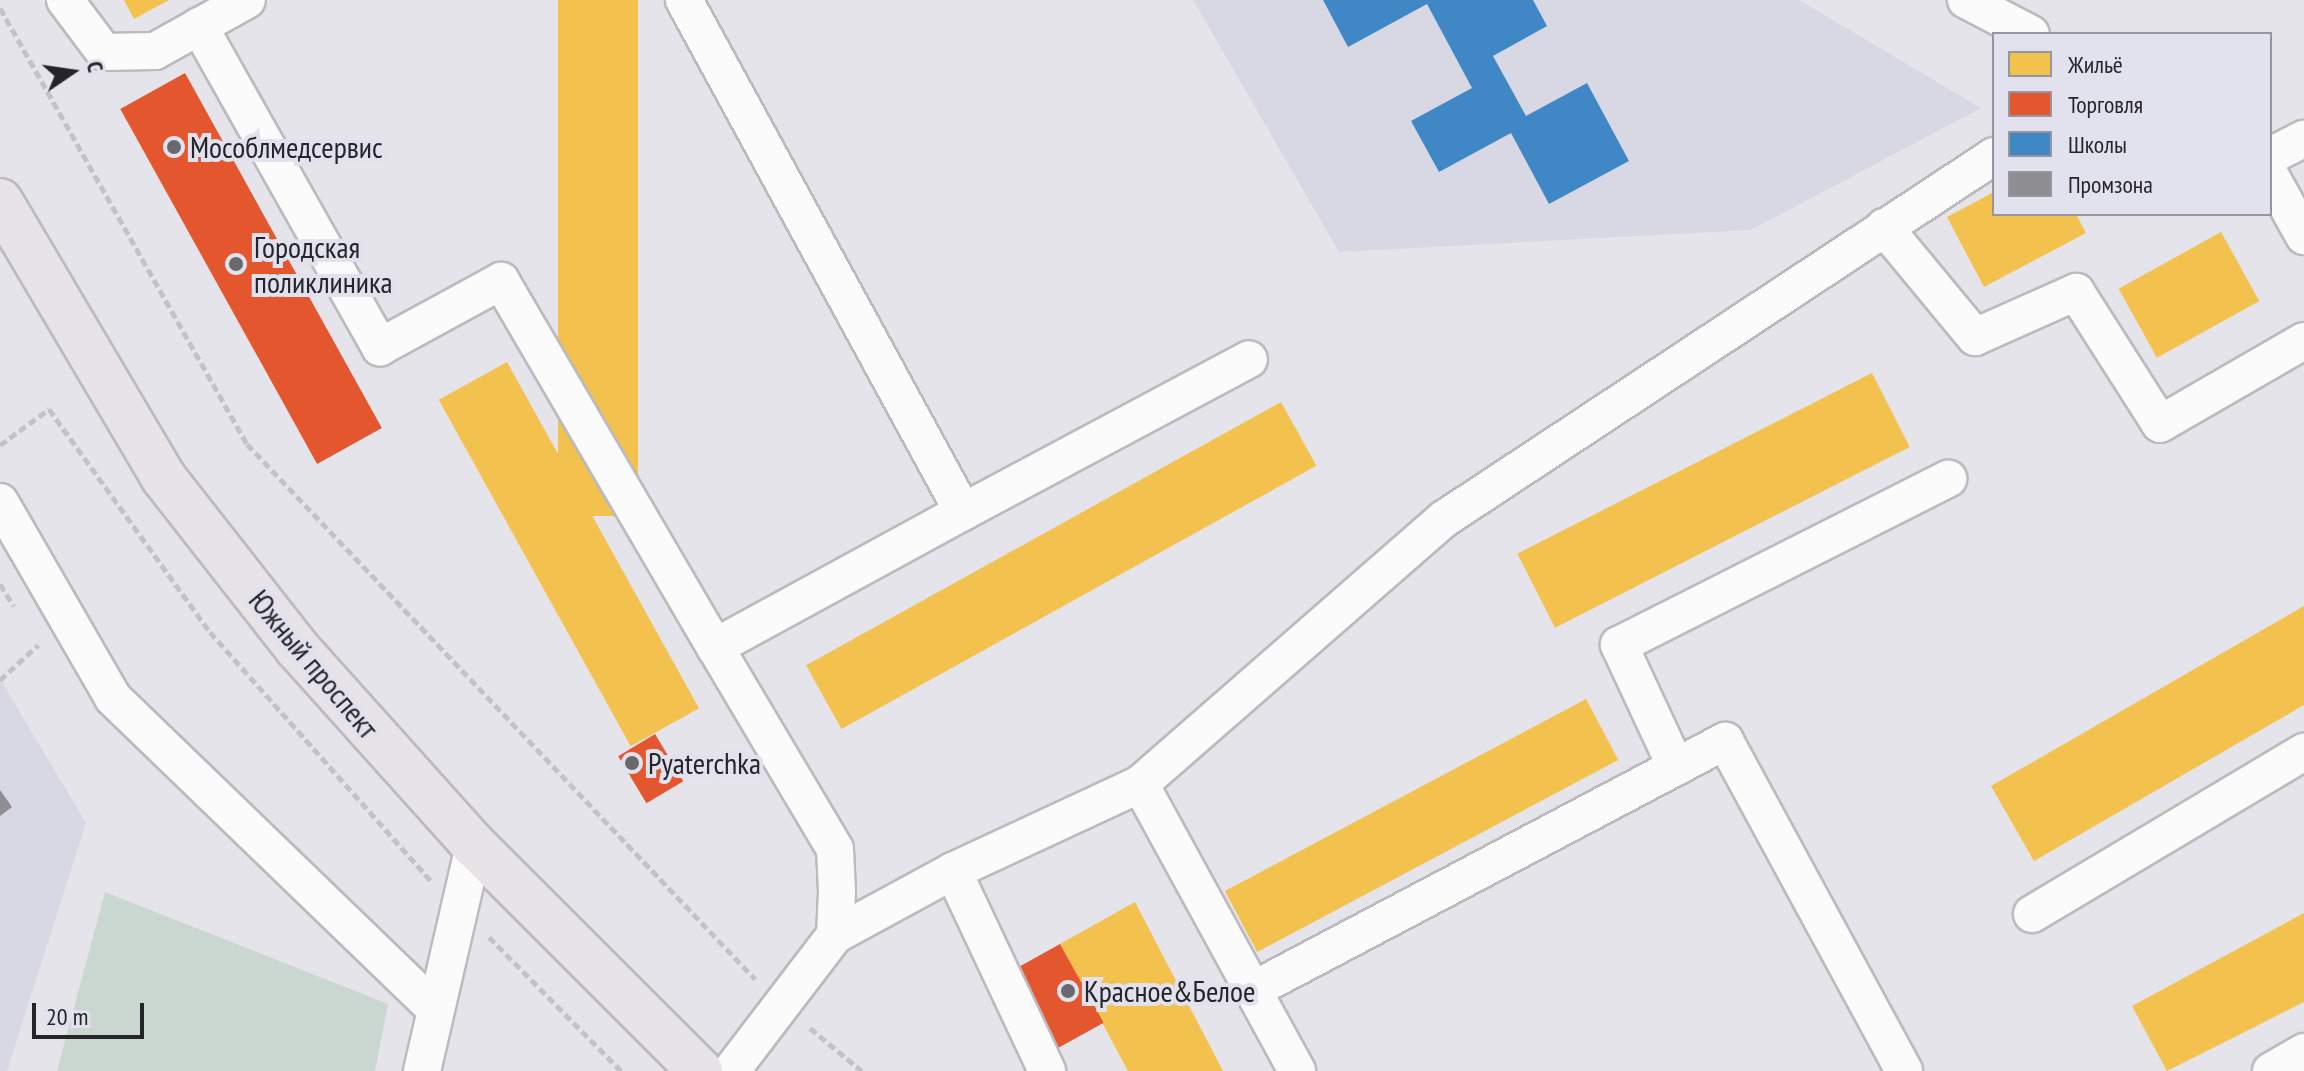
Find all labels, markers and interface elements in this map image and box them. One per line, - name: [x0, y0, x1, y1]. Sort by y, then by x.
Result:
- north arrow: [32, 32, 112, 112]
- legend: [1992, 32, 2272, 216]
- text: Жильё: [2068, 49, 2123, 80]
- text: С: [81, 59, 110, 75]
- text: Торговля: [2068, 89, 2143, 120]
- place label: Мособлмедсервис: [190, 129, 383, 165]
- text: Школы: [2068, 129, 2127, 160]
- marker: Мособлмедсервис: [165, 138, 183, 156]
- text: Промзона: [2068, 169, 2153, 200]
- place label: Городская поликлиника: [254, 229, 393, 300]
- marker: Городская поликлиника: [225, 253, 247, 275]
- street label: Южный проспект: [242, 583, 386, 745]
- place label: Pyaterchka: [648, 745, 761, 781]
- marker: Pyaterchka: [623, 754, 641, 772]
- place label: Красное&Белое: [1084, 973, 1255, 1009]
- marker: Красное&Белое: [1059, 982, 1077, 1000]
- scale bar: [36, 987, 148, 1037]
- text: 20 m: [46, 1001, 88, 1032]

